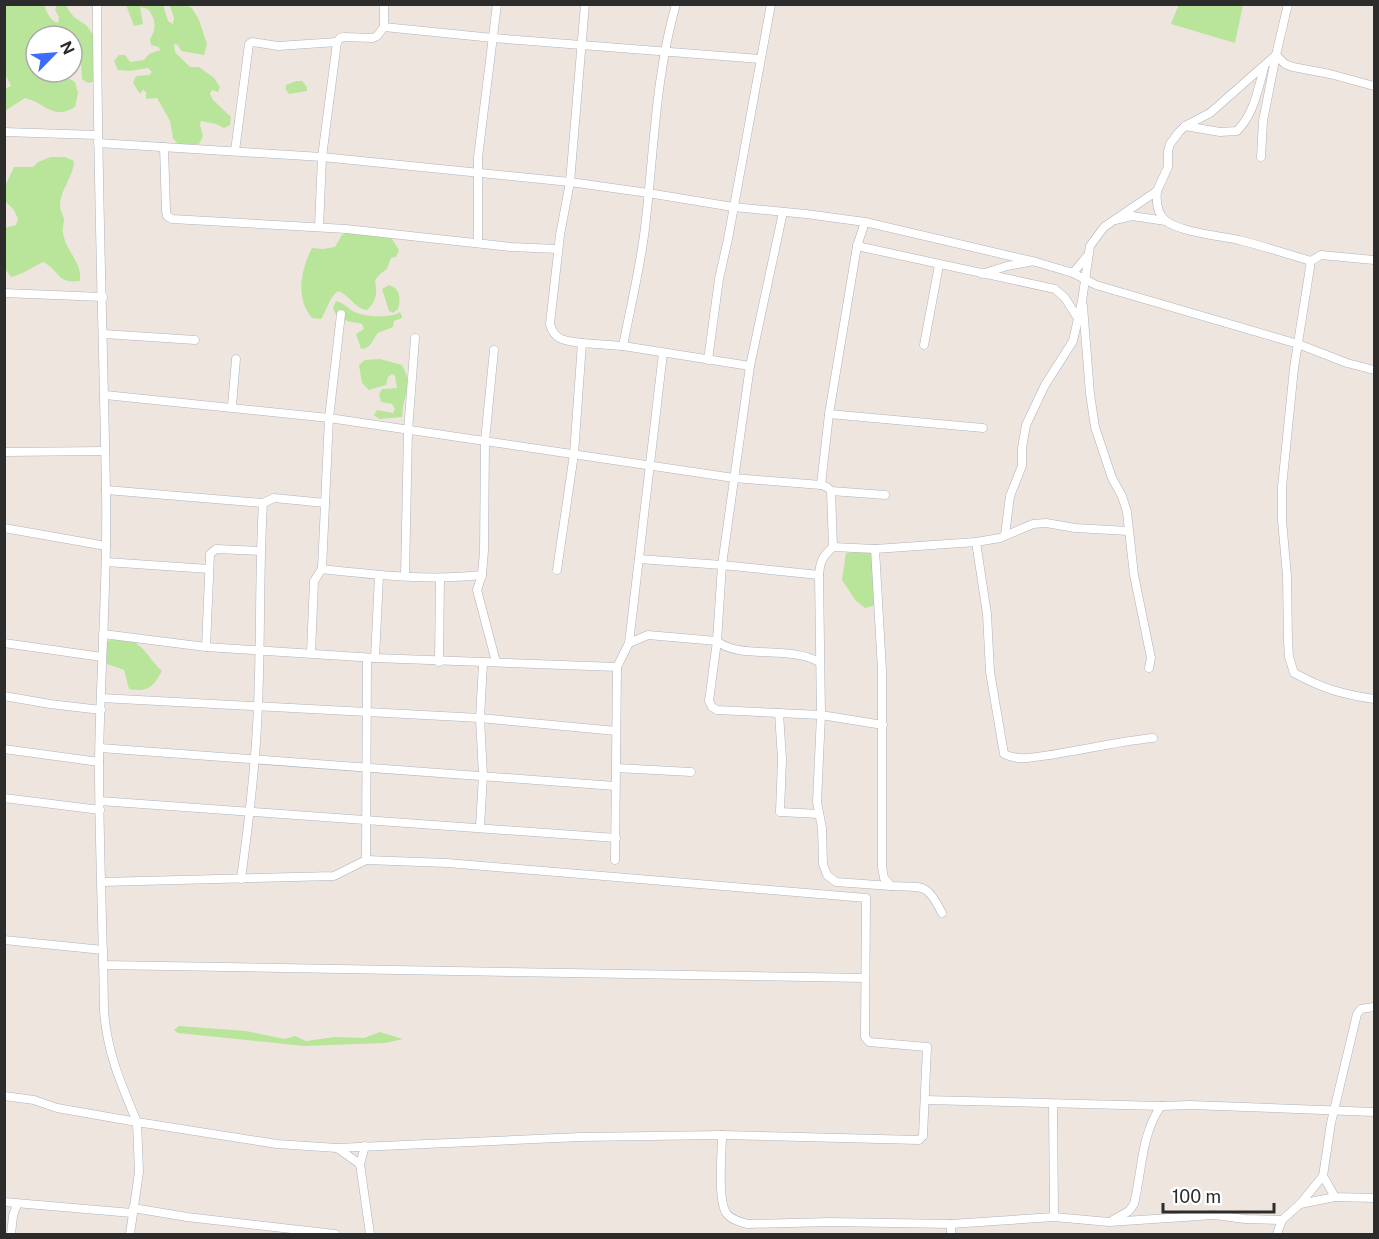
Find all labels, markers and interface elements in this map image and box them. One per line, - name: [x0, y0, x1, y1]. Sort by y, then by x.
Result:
- north arrow: [24, 24, 84, 84]
- text: N: [56, 38, 78, 58]
- scale bar: [1163, 1176, 1274, 1214]
- text: 100 m: [1172, 1186, 1221, 1207]

